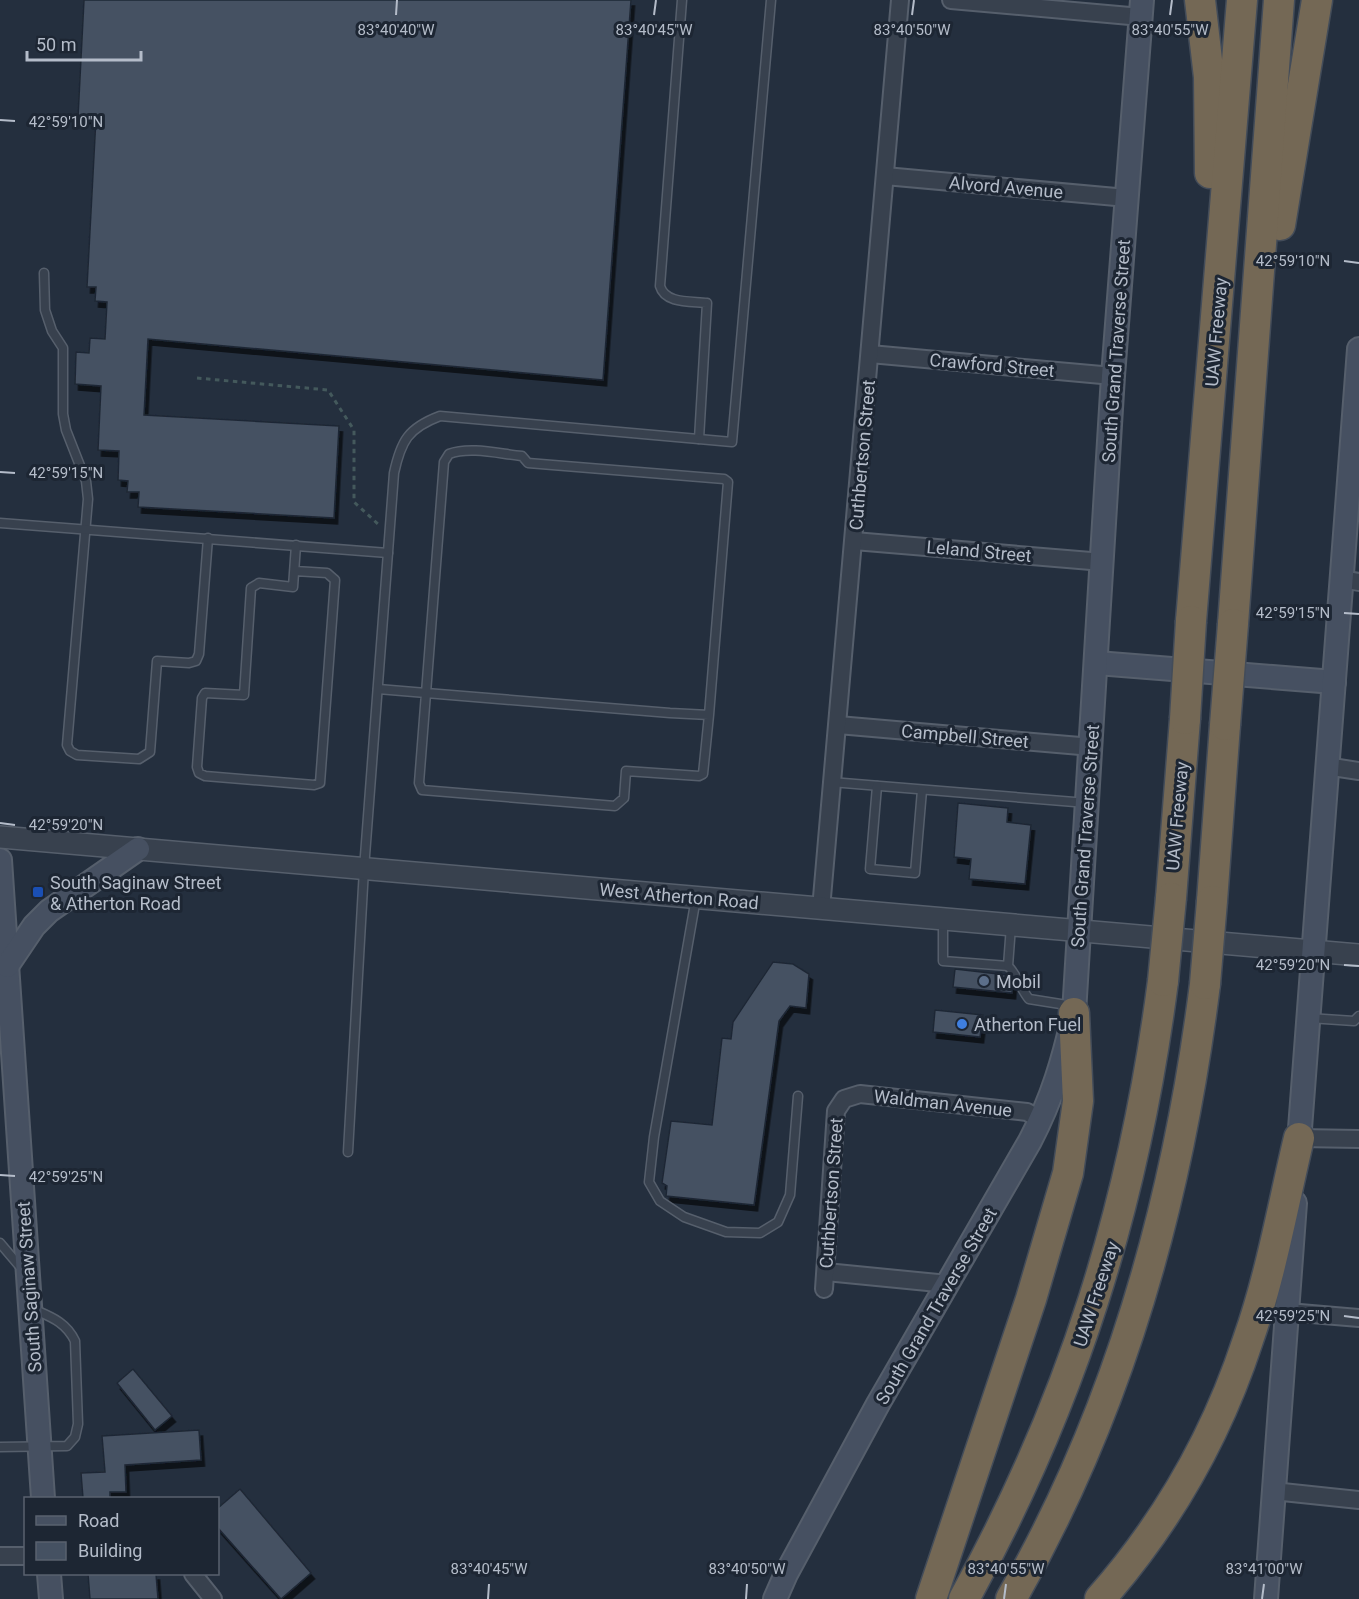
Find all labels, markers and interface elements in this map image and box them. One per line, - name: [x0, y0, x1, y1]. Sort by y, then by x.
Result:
- text: 83°40'40"W: [358, 21, 434, 39]
- text: 83°40'45"W: [616, 21, 692, 39]
- text: 83°40'50"W: [874, 21, 950, 39]
- text: 83°40'55"W: [1132, 21, 1208, 39]
- scale bar: [27, 24, 141, 62]
- text: 50 m: [36, 34, 76, 55]
- text: 42°59'10"N: [29, 113, 103, 131]
- street label: Alvord Avenue: [948, 172, 1064, 202]
- street label: South Grand Traverse Street: [1098, 239, 1134, 463]
- text: 42°59'10"N: [1256, 252, 1330, 270]
- street label: UAW Freeway: [1201, 276, 1231, 387]
- street label: Crawford Street: [929, 349, 1055, 381]
- street label: Cuthbertson Street: [845, 379, 879, 531]
- text: 42°59'15"N: [29, 464, 103, 482]
- street label: Leland Street: [926, 536, 1033, 566]
- text: 42°59'15"N: [1256, 604, 1330, 622]
- street label: Campbell Street: [900, 720, 1030, 752]
- street label: South Grand Traverse Street: [1067, 724, 1103, 948]
- street label: UAW Freeway: [1162, 760, 1192, 871]
- text: 42°59'20"N: [29, 816, 103, 834]
- place label: South Saginaw Street & Atherton Road: [50, 872, 221, 914]
- street label: West Atherton Road: [598, 879, 760, 913]
- marker: South Saginaw Street & Atherton Road: [31, 885, 45, 899]
- text: 42°59'20"N: [1256, 956, 1330, 974]
- place label: Mobil: [996, 971, 1041, 992]
- marker: Mobil: [977, 974, 991, 988]
- place label: Atherton Fuel: [974, 1014, 1081, 1035]
- marker: Atherton Fuel: [955, 1017, 969, 1031]
- street label: Waldman Avenue: [873, 1085, 1013, 1121]
- street label: Cuthbertson Street: [815, 1117, 847, 1269]
- text: 42°59'25"N: [29, 1168, 103, 1186]
- street label: South Saginaw Street: [13, 1201, 45, 1373]
- street label: South Grand Traverse Street: [871, 1204, 1001, 1408]
- street label: UAW Freeway: [1069, 1238, 1123, 1349]
- text: 42°59'25"N: [1256, 1307, 1330, 1325]
- legend: [24, 1497, 219, 1575]
- text: Road: [78, 1510, 119, 1531]
- text: Building: [78, 1540, 142, 1561]
- text: 83°40'45"W: [451, 1560, 527, 1578]
- text: 83°40'50"W: [709, 1560, 785, 1578]
- text: 83°40'55"W: [968, 1560, 1044, 1578]
- text: 83°41'00"W: [1226, 1560, 1302, 1578]

